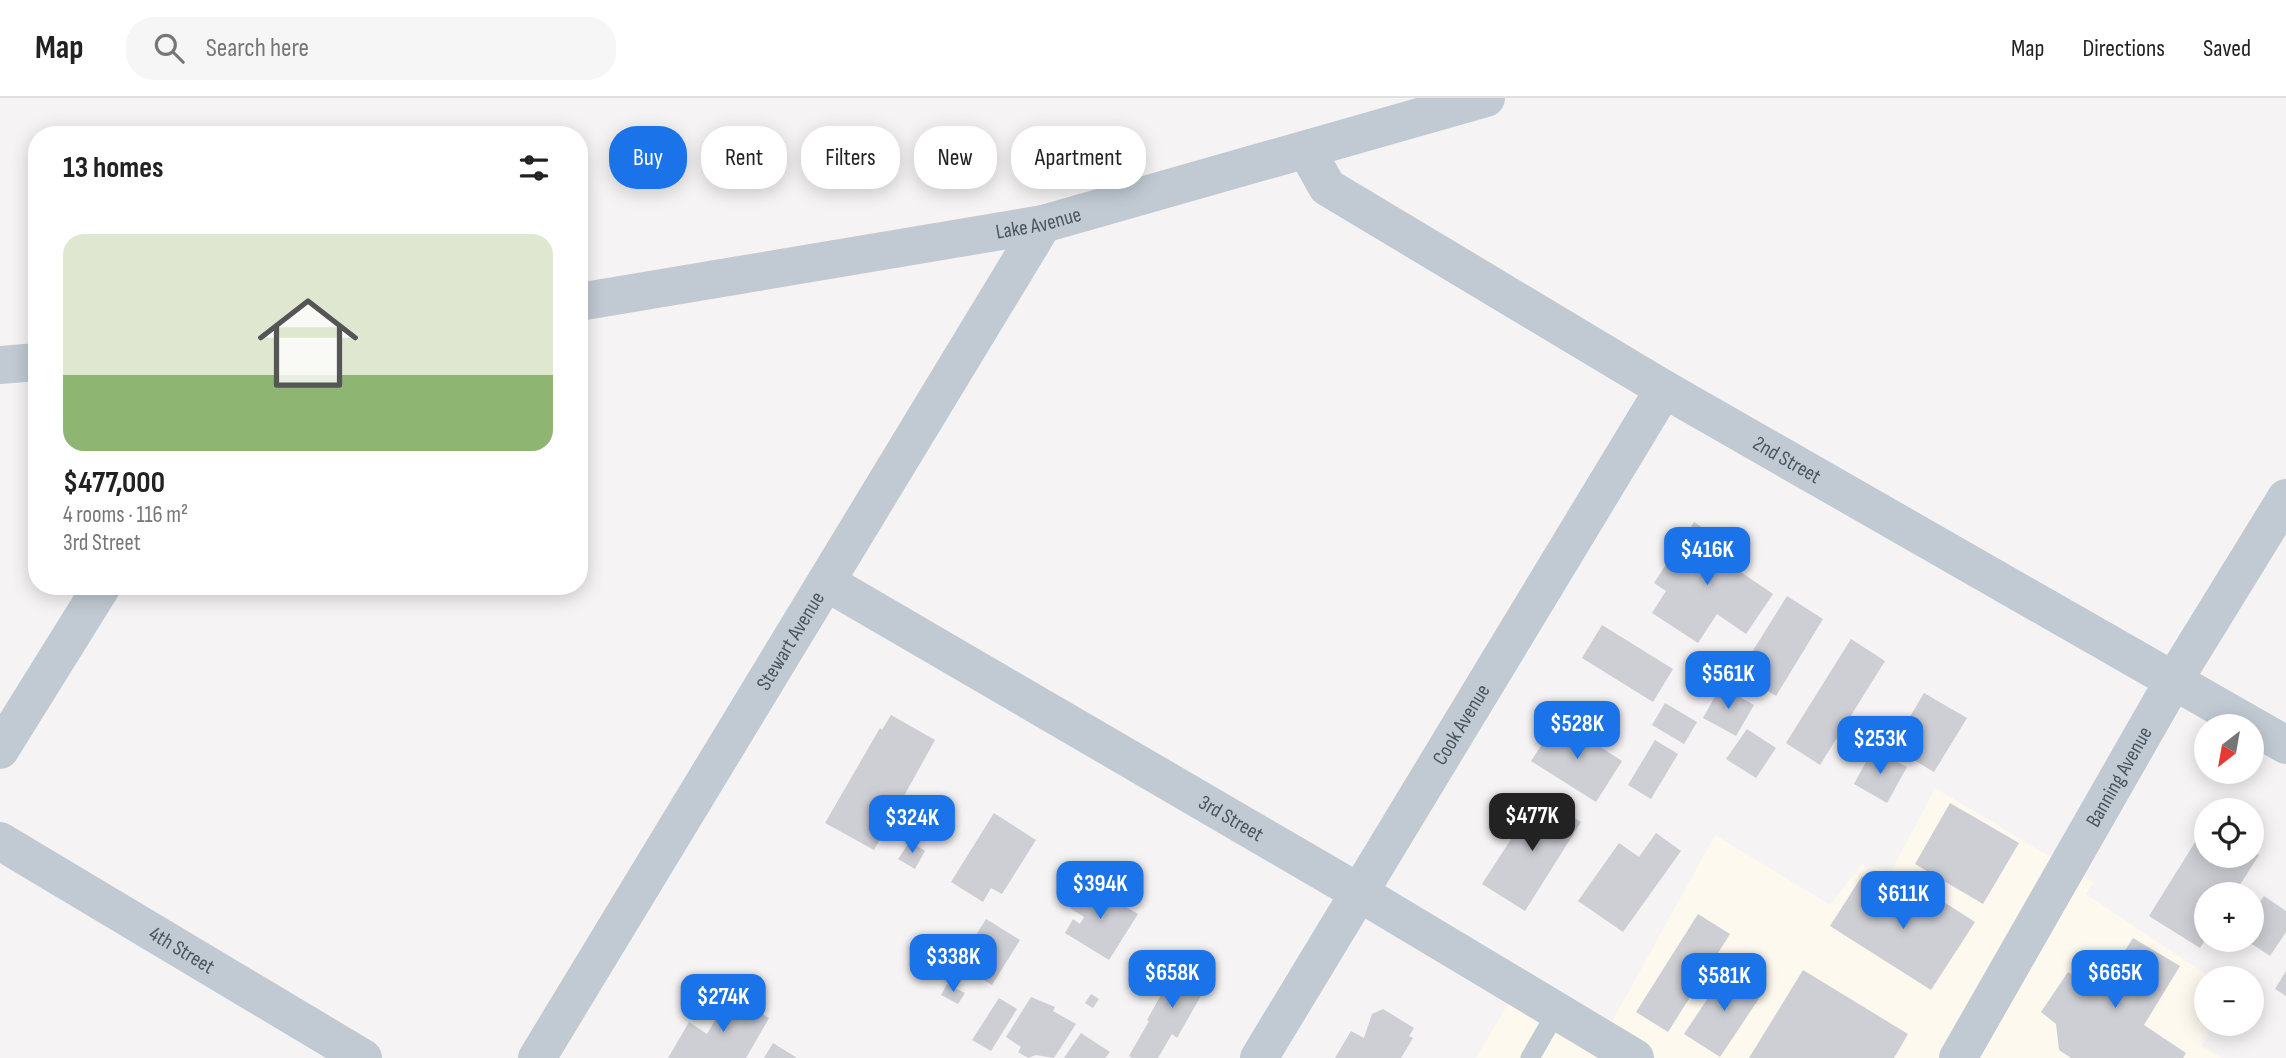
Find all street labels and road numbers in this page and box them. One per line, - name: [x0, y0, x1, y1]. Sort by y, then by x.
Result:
- street label: Lake Avenue: [994, 202, 1084, 245]
- street label: 2nd Street: [1749, 431, 1825, 489]
- street label: Stewart Avenue: [751, 587, 830, 695]
- street label: Cook Avenue: [1427, 680, 1495, 770]
- street label: Banning Avenue: [2081, 722, 2158, 832]
- street label: 3rd Street: [1194, 790, 1268, 847]
- street label: 4th Street: [144, 921, 219, 979]

